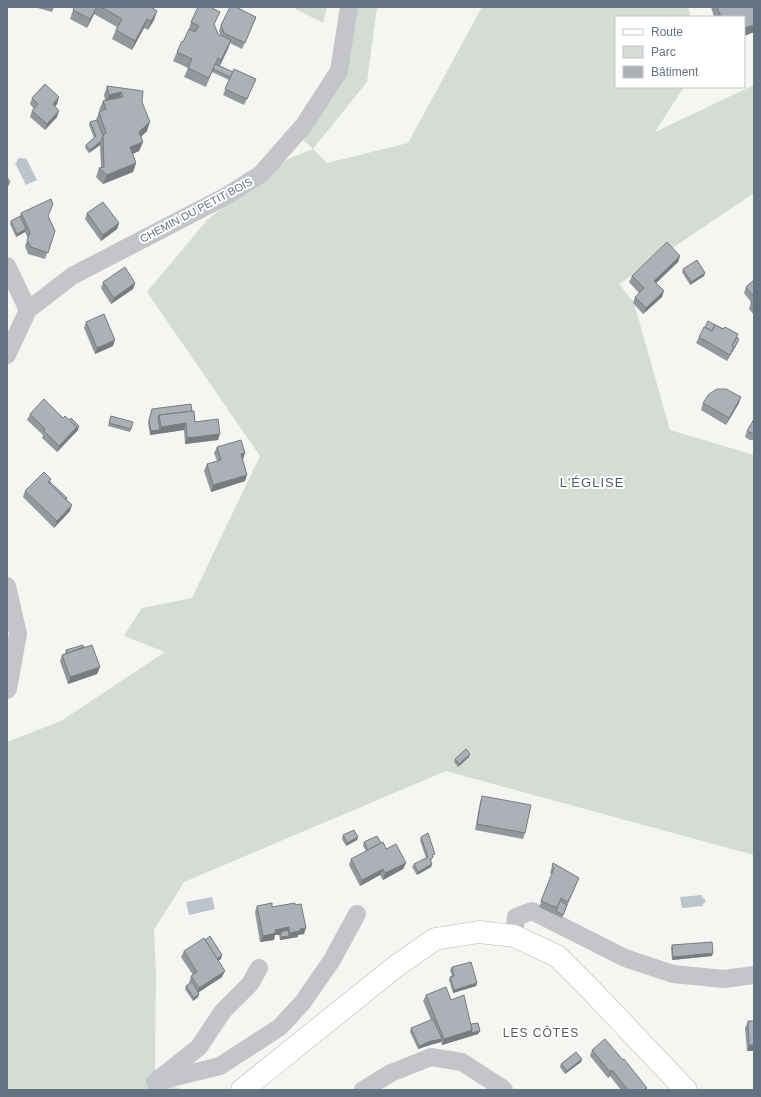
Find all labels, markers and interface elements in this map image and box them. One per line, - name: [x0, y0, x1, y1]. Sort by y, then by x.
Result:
- legend: [615, 16, 745, 88]
- text: Route: [651, 25, 683, 39]
- text: Parc: [651, 45, 676, 59]
- text: Bâtiment: [651, 65, 699, 79]
- street label: CHEMIN DU PETIT BOIS: [138, 175, 254, 245]
- district label: L'ÉGLISE: [560, 475, 624, 490]
- district label: LES CÔTES: [503, 1025, 579, 1040]

